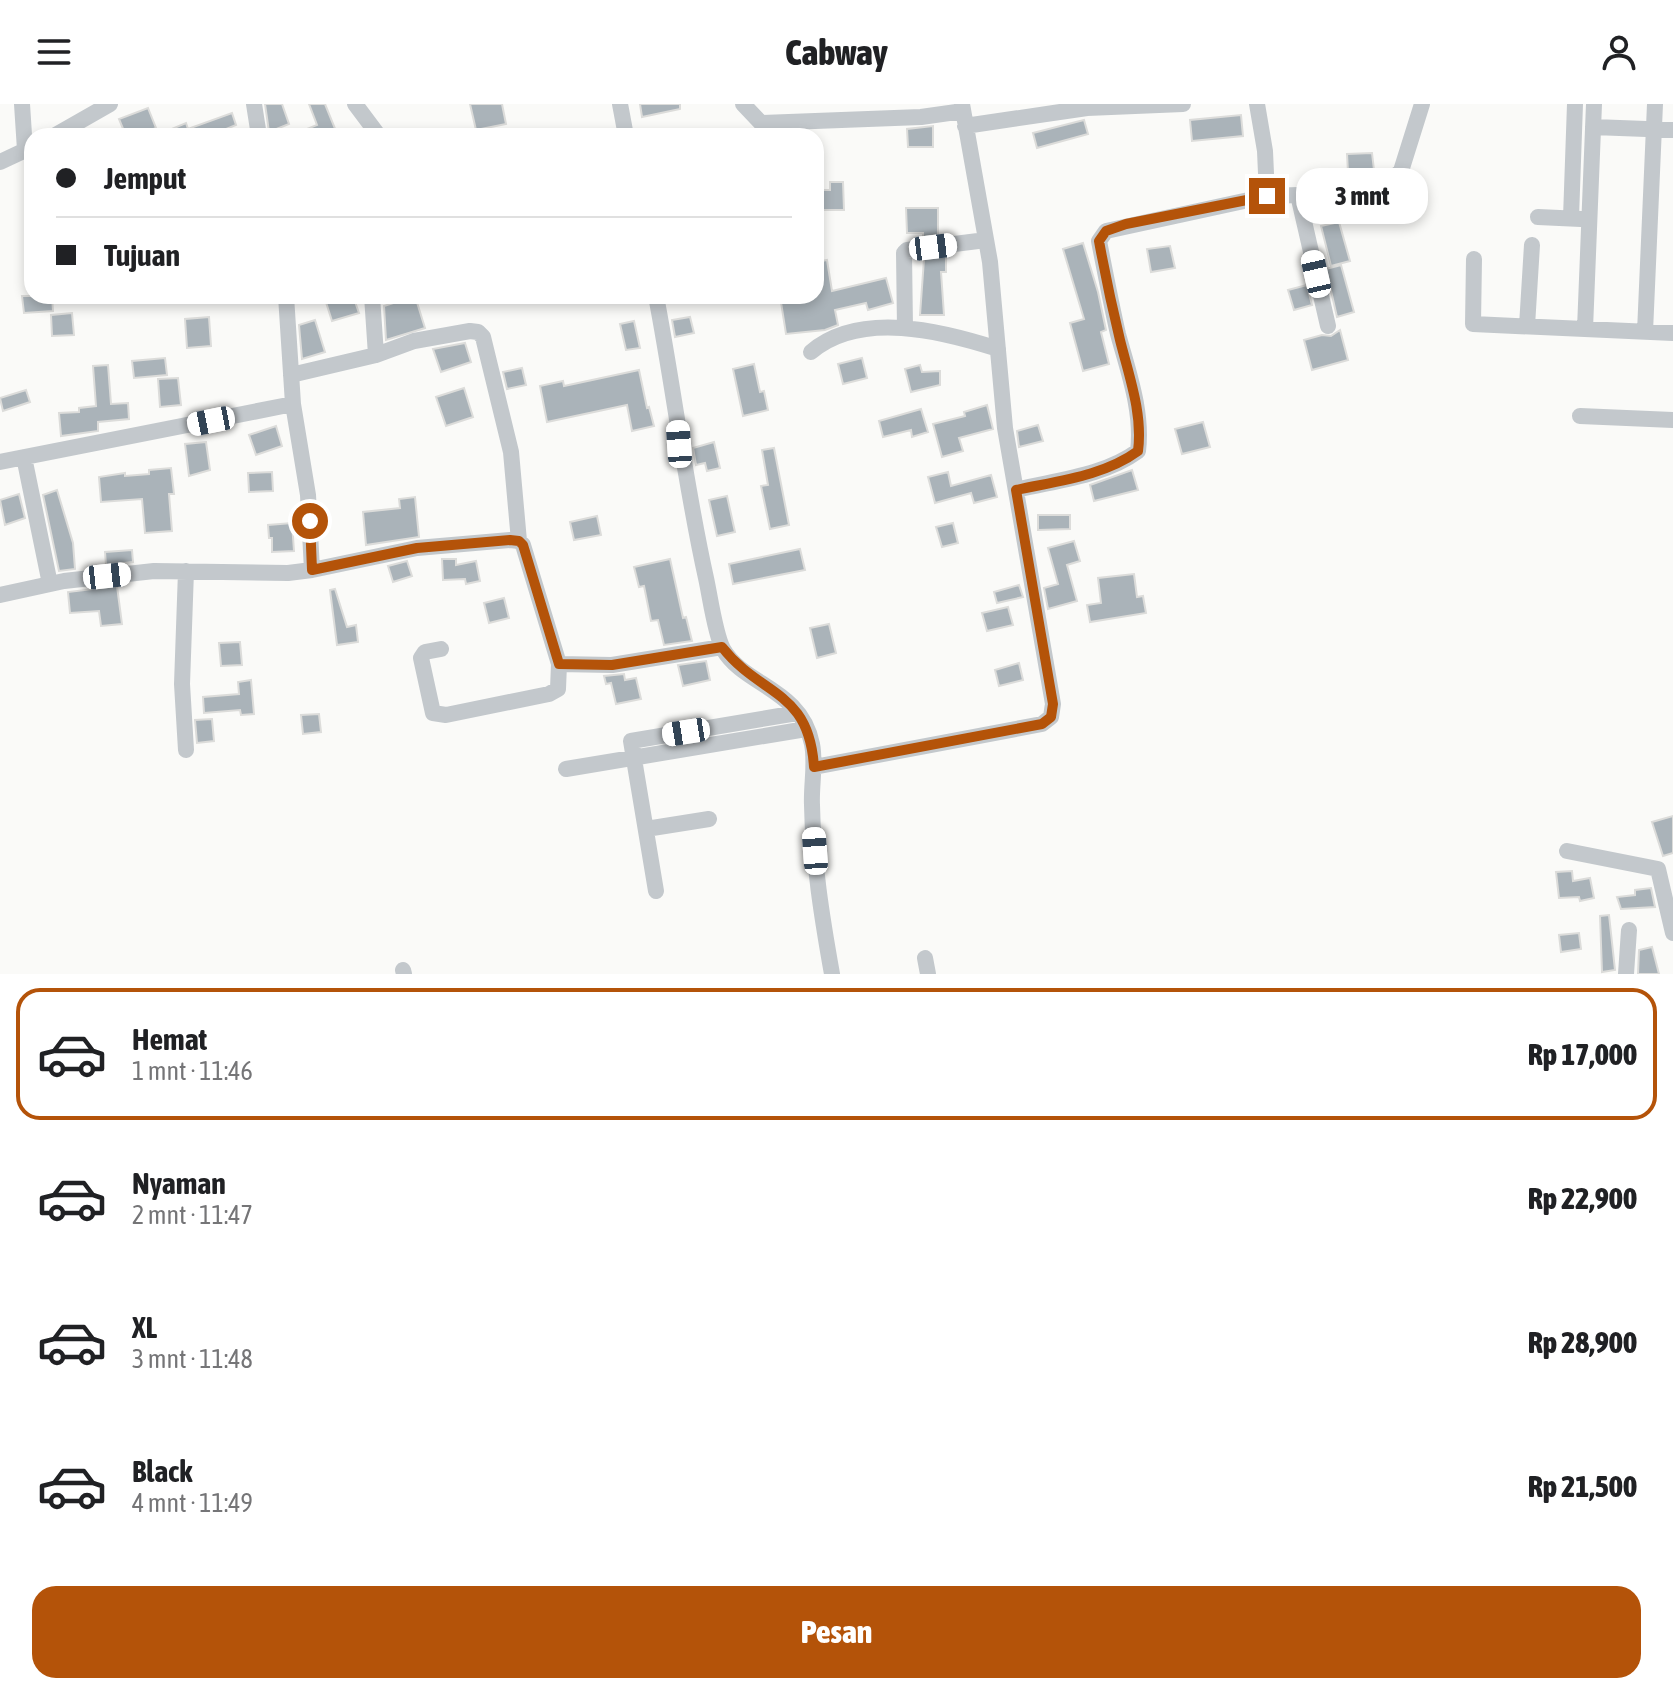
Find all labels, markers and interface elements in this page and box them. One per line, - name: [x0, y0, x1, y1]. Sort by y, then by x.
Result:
- icon: menu: [32, 30, 76, 74]
- icon: person: [1597, 30, 1641, 74]
- text: Cabway: [785, 31, 888, 73]
- text: Jemput: [104, 161, 186, 195]
- callout: 3 mnt: [1295, 168, 1427, 224]
- route end: [1249, 178, 1285, 214]
- text: 3 mnt: [1335, 181, 1389, 211]
- car: [908, 232, 958, 262]
- text: Tujuan: [104, 238, 180, 272]
- car: [1299, 248, 1333, 300]
- car: [185, 405, 237, 437]
- car: [665, 419, 693, 469]
- route start: [292, 503, 328, 539]
- car: [82, 562, 132, 590]
- car: [660, 716, 712, 748]
- car: [801, 826, 829, 876]
- icon: car: [36, 1018, 108, 1090]
- text: Hemat: [132, 1022, 207, 1056]
- text: Rp 17,000: [1528, 1037, 1637, 1071]
- text: 1 mnt · 11:46: [132, 1056, 253, 1086]
- icon: car: [36, 1162, 108, 1234]
- text: Nyaman: [132, 1166, 226, 1200]
- text: Rp 22,900: [1528, 1181, 1637, 1215]
- text: 2 mnt · 11:47: [132, 1200, 253, 1230]
- icon: car: [36, 1306, 108, 1378]
- text: XL: [132, 1310, 157, 1344]
- text: Rp 28,900: [1528, 1325, 1637, 1359]
- text: 3 mnt · 11:48: [132, 1344, 253, 1374]
- icon: car: [36, 1450, 108, 1522]
- text: Black: [132, 1454, 192, 1488]
- text: Rp 21,500: [1528, 1469, 1637, 1503]
- text: 4 mnt · 11:49: [132, 1488, 253, 1518]
- button: Pesan: [32, 1586, 1641, 1678]

